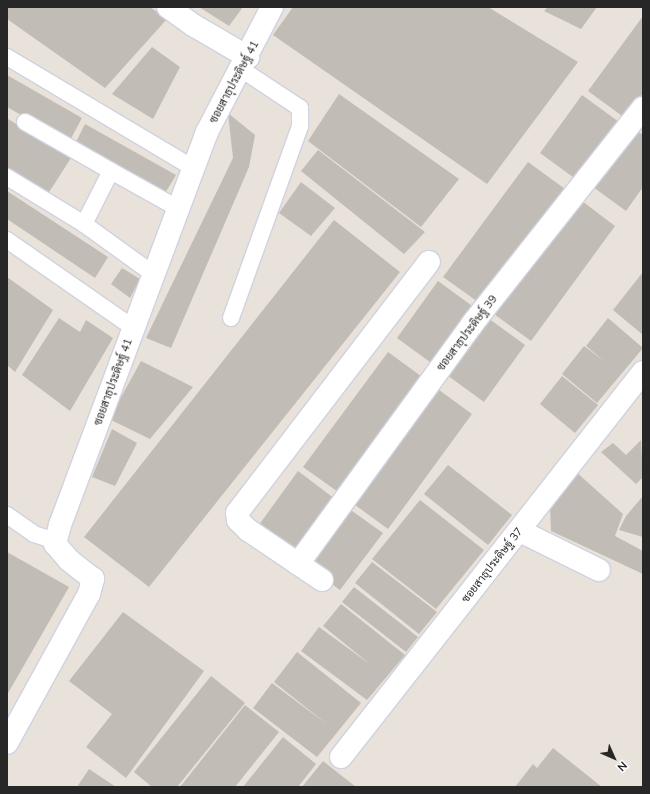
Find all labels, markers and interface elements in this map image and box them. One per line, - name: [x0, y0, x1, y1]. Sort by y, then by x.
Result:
- street label: ซอยสาธุประดิษฐ์ 41: [207, 38, 261, 126]
- street label: ซอยสาธุประดิษฐ์ 39: [434, 292, 500, 374]
- street label: ซอยสาธุประดิษฐ์ 41: [91, 337, 135, 427]
- street label: ซอยสาธุประดิษฐ์ 37: [459, 525, 525, 605]
- north arrow: [594, 738, 634, 778]
- text: N: [615, 759, 630, 774]

